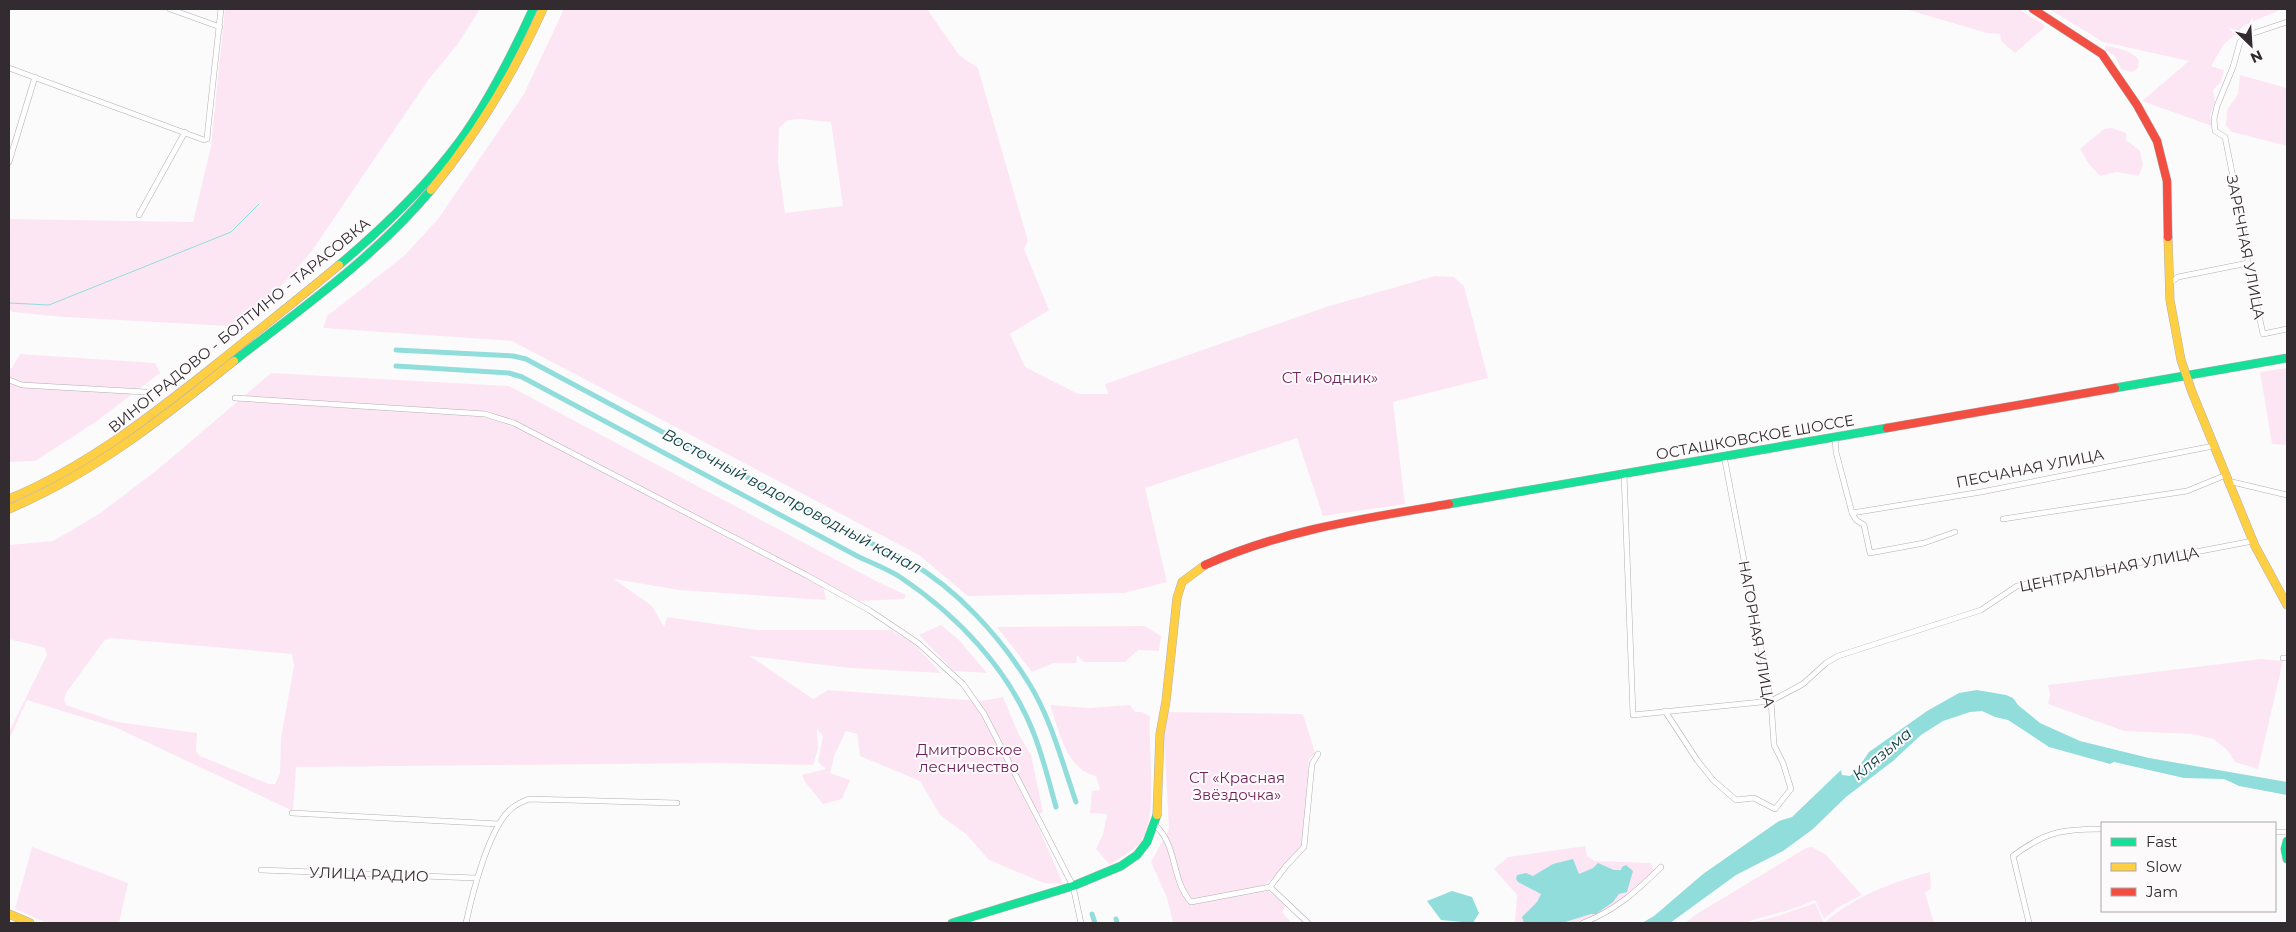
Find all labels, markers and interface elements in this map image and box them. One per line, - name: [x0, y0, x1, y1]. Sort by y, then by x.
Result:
- north arrow: [2226, 20, 2276, 70]
- text: N: [2248, 46, 2265, 67]
- street label: ЗАРЕЧНАЯ УЛИЦА: [2223, 173, 2269, 321]
- street label: ВИНОГРАДОВО - БОЛТИНО - ТАРАСОВКА: [104, 213, 374, 437]
- park label: СТ «Родник»: [1282, 368, 1378, 387]
- street label: ОСТАШКОВСКОЕ ШОССЕ: [1654, 410, 1856, 464]
- water label: Восточный водопроводный канал: [659, 424, 925, 578]
- street label: ПЕСЧАНАЯ УЛИЦА: [1954, 444, 2106, 492]
- street label: ЦЕНТРАЛЬНАЯ УЛИЦА: [2018, 542, 2200, 596]
- street label: НАГОРНАЯ УЛИЦА: [1735, 559, 1779, 709]
- water label: Клязьма: [1848, 724, 1916, 784]
- park label: Дмитровское лесничество: [916, 740, 1022, 776]
- park label: СТ «Красная Звёздочка»: [1189, 768, 1285, 804]
- legend: [2101, 822, 2276, 912]
- text: Fast: [2146, 832, 2177, 851]
- text: Slow: [2146, 857, 2182, 876]
- street label: УЛИЦА РАДИО: [309, 862, 429, 886]
- text: Jam: [2145, 882, 2178, 901]

